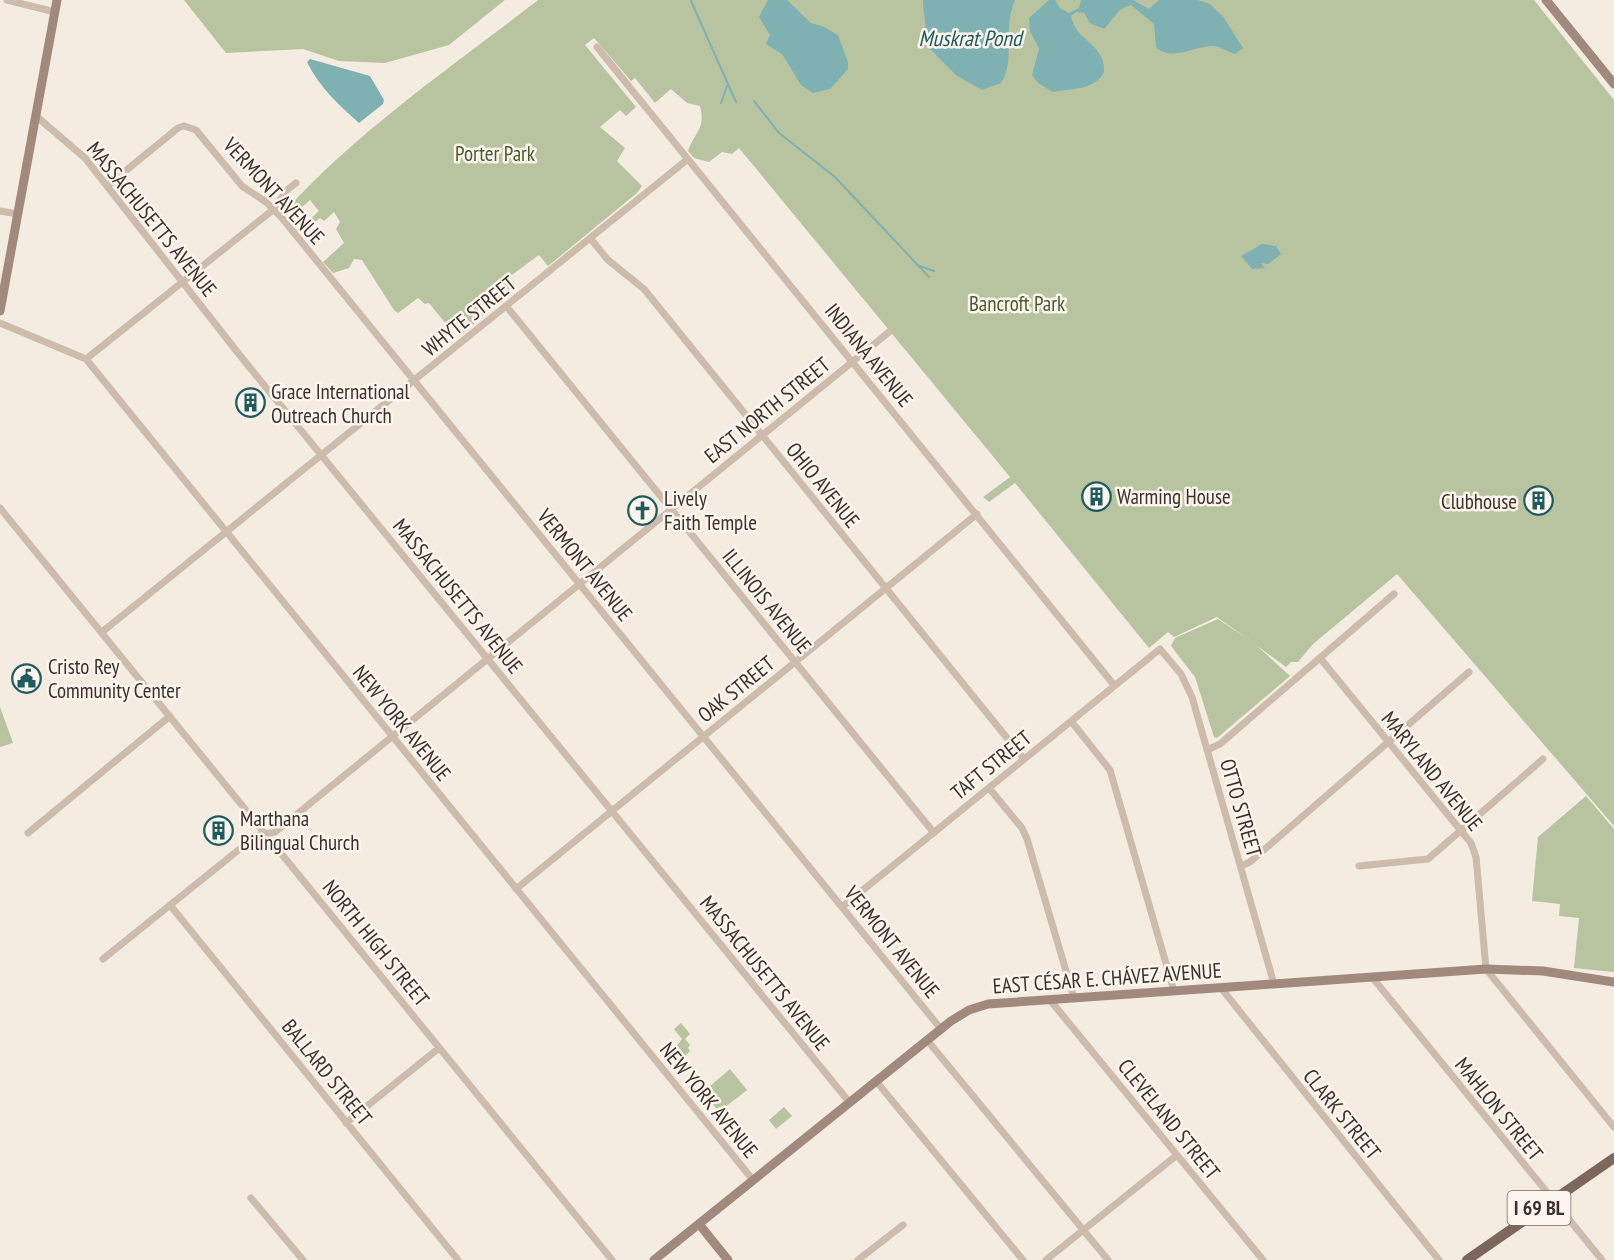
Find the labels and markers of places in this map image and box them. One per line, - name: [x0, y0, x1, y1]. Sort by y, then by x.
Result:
- place label: Grace International Outreach Church: [271, 378, 410, 429]
- building icon: Grace International Outreach Church: [234, 387, 266, 419]
- building icon: Warming House: [1080, 480, 1112, 512]
- place label: Warming House: [1117, 483, 1231, 510]
- place label: Lively Faith Temple: [664, 485, 757, 536]
- building icon: Clubhouse: [1522, 485, 1554, 517]
- place label: Clubhouse: [1441, 488, 1517, 515]
- church icon: Lively Faith Temple: [627, 494, 659, 526]
- place label: Cristo Rey Community Center: [48, 653, 181, 704]
- public building icon: Cristo Rey Community Center: [11, 662, 43, 694]
- place label: Marthana Bilingual Church: [240, 805, 360, 856]
- building icon: Marthana Bilingual Church: [203, 814, 235, 846]

